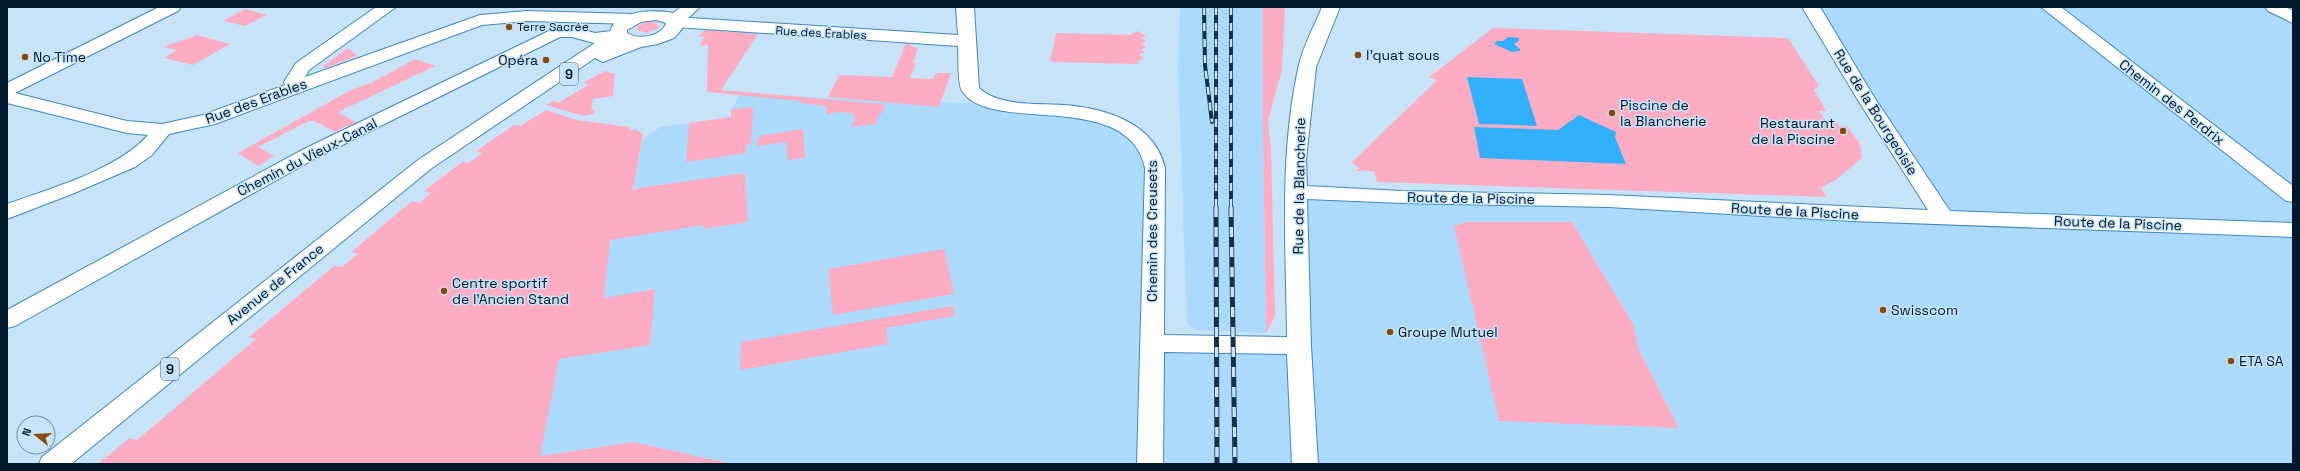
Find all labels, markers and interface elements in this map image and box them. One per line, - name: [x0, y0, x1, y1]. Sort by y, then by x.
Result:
- place label: Terre Sacrée: [517, 19, 589, 35]
- marker: Terre Sacrée: [504, 22, 514, 32]
- street label: Rue des Érables: [775, 23, 867, 43]
- place label: l'quat sous: [1366, 46, 1440, 64]
- street label: Rue de la Bourgeoisie: [1830, 46, 1922, 178]
- place label: No Time: [33, 48, 86, 66]
- marker: l'quat sous: [1353, 50, 1363, 60]
- place label: Opéra: [498, 51, 538, 69]
- marker: No Time: [20, 52, 30, 62]
- marker: Opéra: [541, 55, 551, 65]
- street label: Chemin des Perdrix: [2116, 55, 2228, 149]
- road number: 9: [560, 63, 578, 85]
- street label: Rue des Erables: [203, 74, 309, 128]
- place label: Piscine de la Blancherie: [1620, 96, 1707, 130]
- marker: Piscine de la Blancherie: [1607, 108, 1617, 118]
- street label: Chemin du Vieux-Canal: [234, 114, 380, 200]
- place label: Restaurant de la Piscine: [1751, 114, 1835, 148]
- street label: Rue de la Blancherie: [1289, 117, 1309, 255]
- marker: Restaurant de la Piscine: [1838, 126, 1848, 136]
- street label: Chemin des Creusets: [1143, 160, 1161, 302]
- street label: Route de la Piscine: [1407, 188, 1535, 208]
- street label: Route de la Piscine: [1731, 199, 1859, 223]
- street label: Route de la Piscine: [2054, 212, 2182, 234]
- street label: Avenue de France: [223, 239, 327, 329]
- place label: Centre sportif de l'Ancien Stand: [452, 274, 569, 308]
- marker: Centre sportif de l'Ancien Stand: [439, 286, 449, 296]
- place label: Swisscom: [1891, 301, 1958, 319]
- marker: Swisscom: [1878, 305, 1888, 315]
- place label: Groupe Mutuel: [1398, 323, 1498, 341]
- marker: Groupe Mutuel: [1385, 327, 1395, 337]
- place label: ETA SA: [2239, 352, 2284, 370]
- marker: ETA SA: [2226, 356, 2236, 366]
- road number: 9: [161, 358, 179, 380]
- north arrow: [16, 415, 56, 455]
- text: N: [19, 426, 34, 438]

